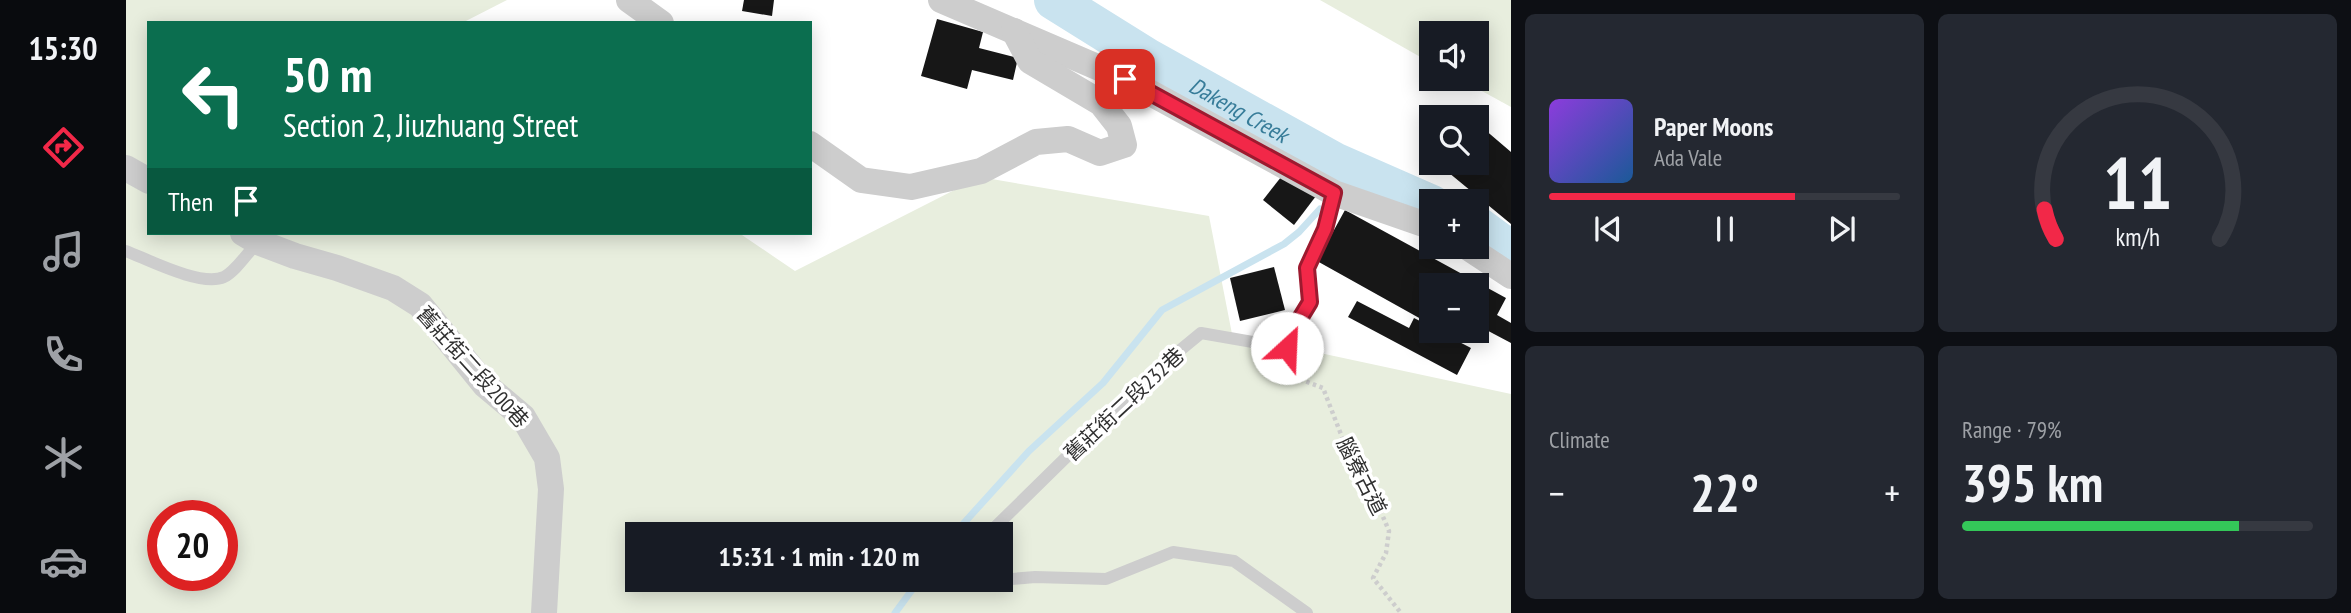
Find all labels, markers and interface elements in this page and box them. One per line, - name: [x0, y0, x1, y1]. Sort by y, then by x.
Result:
- map controls: [1419, 21, 1489, 343]
- button: sound: [1419, 21, 1489, 91]
- text: 15:30: [28, 27, 98, 69]
- text: 50 m: [283, 42, 372, 106]
- icon: left: [168, 49, 259, 140]
- pin: [1095, 49, 1155, 109]
- icon: arrive: [1106, 60, 1144, 98]
- water label: Dakeng Creek: [1185, 70, 1296, 150]
- text: Section 2, Jiuzhuang Street: [283, 104, 578, 146]
- button: search: [1419, 105, 1489, 175]
- text: Paper Moons: [1654, 110, 1773, 143]
- icon: directions: [39, 123, 88, 172]
- text: 11: [2103, 136, 2172, 230]
- text: Ada Vale: [1654, 143, 1722, 172]
- icon: arrive: [227, 182, 265, 220]
- text: Then: [168, 185, 213, 218]
- button: +: [1419, 189, 1489, 259]
- icon: previous: [1589, 210, 1627, 248]
- icon: pause: [1706, 210, 1744, 248]
- icon: next: [1823, 210, 1861, 248]
- text: km/h: [2115, 221, 2160, 253]
- icon: music: [39, 227, 88, 276]
- button: −: [1419, 273, 1489, 343]
- street label: 舊莊街二段200巷: [411, 301, 535, 433]
- position arrow: [1250, 311, 1324, 385]
- icon: phone: [39, 330, 88, 379]
- street label: 舊莊街二段232巷: [1058, 341, 1190, 467]
- text: Range · 79%: [1962, 415, 2062, 444]
- text: Climate: [1549, 425, 1610, 454]
- street label: 腦寮古道: [1331, 432, 1393, 520]
- icon: climate: [39, 433, 88, 482]
- text: 395 km: [1962, 449, 2103, 516]
- text: 22°: [1690, 459, 1759, 526]
- text: −: [1549, 468, 1565, 517]
- text: +: [1884, 468, 1900, 517]
- speed limit sign: 20: [147, 500, 238, 591]
- icon: car: [39, 537, 88, 586]
- text: 15:31 · 1 min · 120 m: [719, 540, 919, 573]

